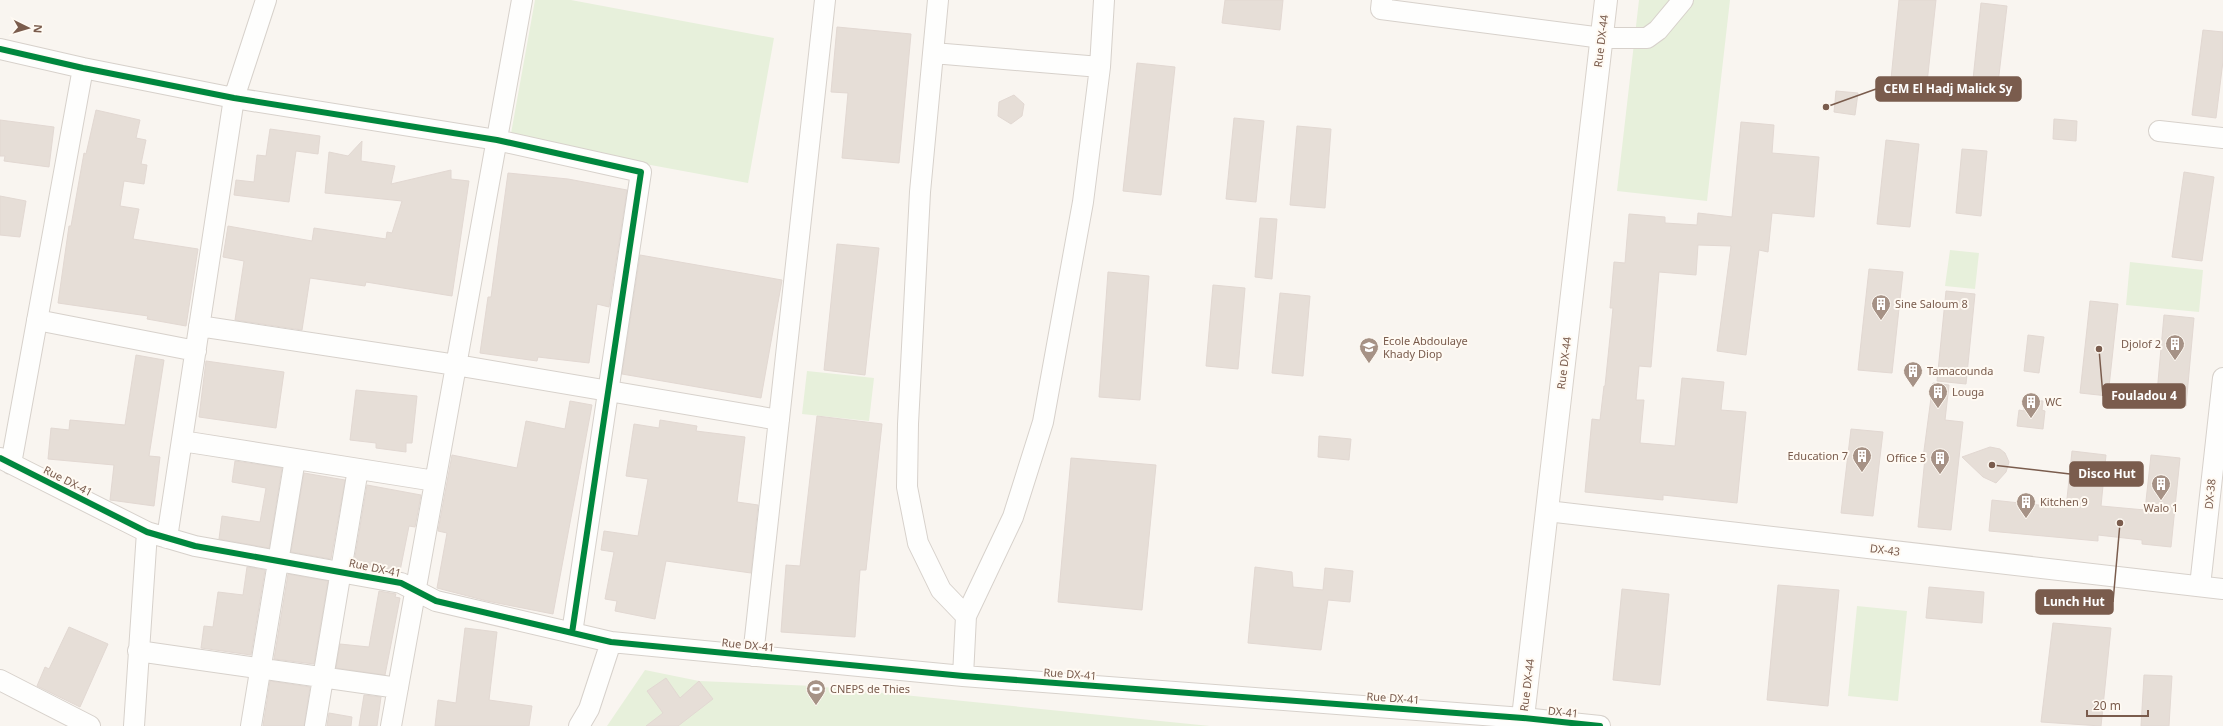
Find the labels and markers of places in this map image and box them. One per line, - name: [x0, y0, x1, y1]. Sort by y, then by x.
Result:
- callout: CEM El Hadj Malick Sy: [1876, 77, 2021, 101]
- building icon: Sine Saloum 8: [1870, 293, 1892, 321]
- place label: Sine Saloum 8: [1895, 296, 1968, 311]
- place label: Ecole Abdoulaye Khady Diop: [1383, 333, 1468, 361]
- building icon: Djolof 2: [2164, 333, 2186, 361]
- school or university icon: Ecole Abdoulaye Khady Diop: [1358, 336, 1380, 364]
- place label: Djolof 2: [2121, 336, 2161, 351]
- building icon: Tamacounda: [1902, 360, 1924, 388]
- place label: Tamacounda: [1927, 363, 1993, 378]
- building icon: Louga: [1927, 381, 1949, 409]
- place label: Louga: [1952, 384, 1984, 399]
- callout: Fouladou 4: [2103, 384, 2185, 408]
- building icon: WC: [2020, 391, 2042, 419]
- place label: WC: [2045, 394, 2062, 409]
- building icon: Education 7: [1851, 445, 1873, 473]
- building icon: Office 5: [1929, 447, 1951, 475]
- place label: Education 7: [1787, 448, 1848, 463]
- place label: Office 5: [1886, 450, 1926, 465]
- callout: Disco Hut: [2070, 462, 2143, 486]
- building icon: Walo 1: [2150, 473, 2172, 501]
- building icon: Kitchen 9: [2015, 491, 2037, 519]
- place label: Kitchen 9: [2040, 494, 2088, 509]
- place label: Walo 1: [2144, 500, 2178, 515]
- callout: Lunch Hut: [2036, 590, 2113, 614]
- sports icon: CNEPS de Thies: [805, 678, 827, 706]
- place label: CNEPS de Thies: [830, 681, 910, 696]

